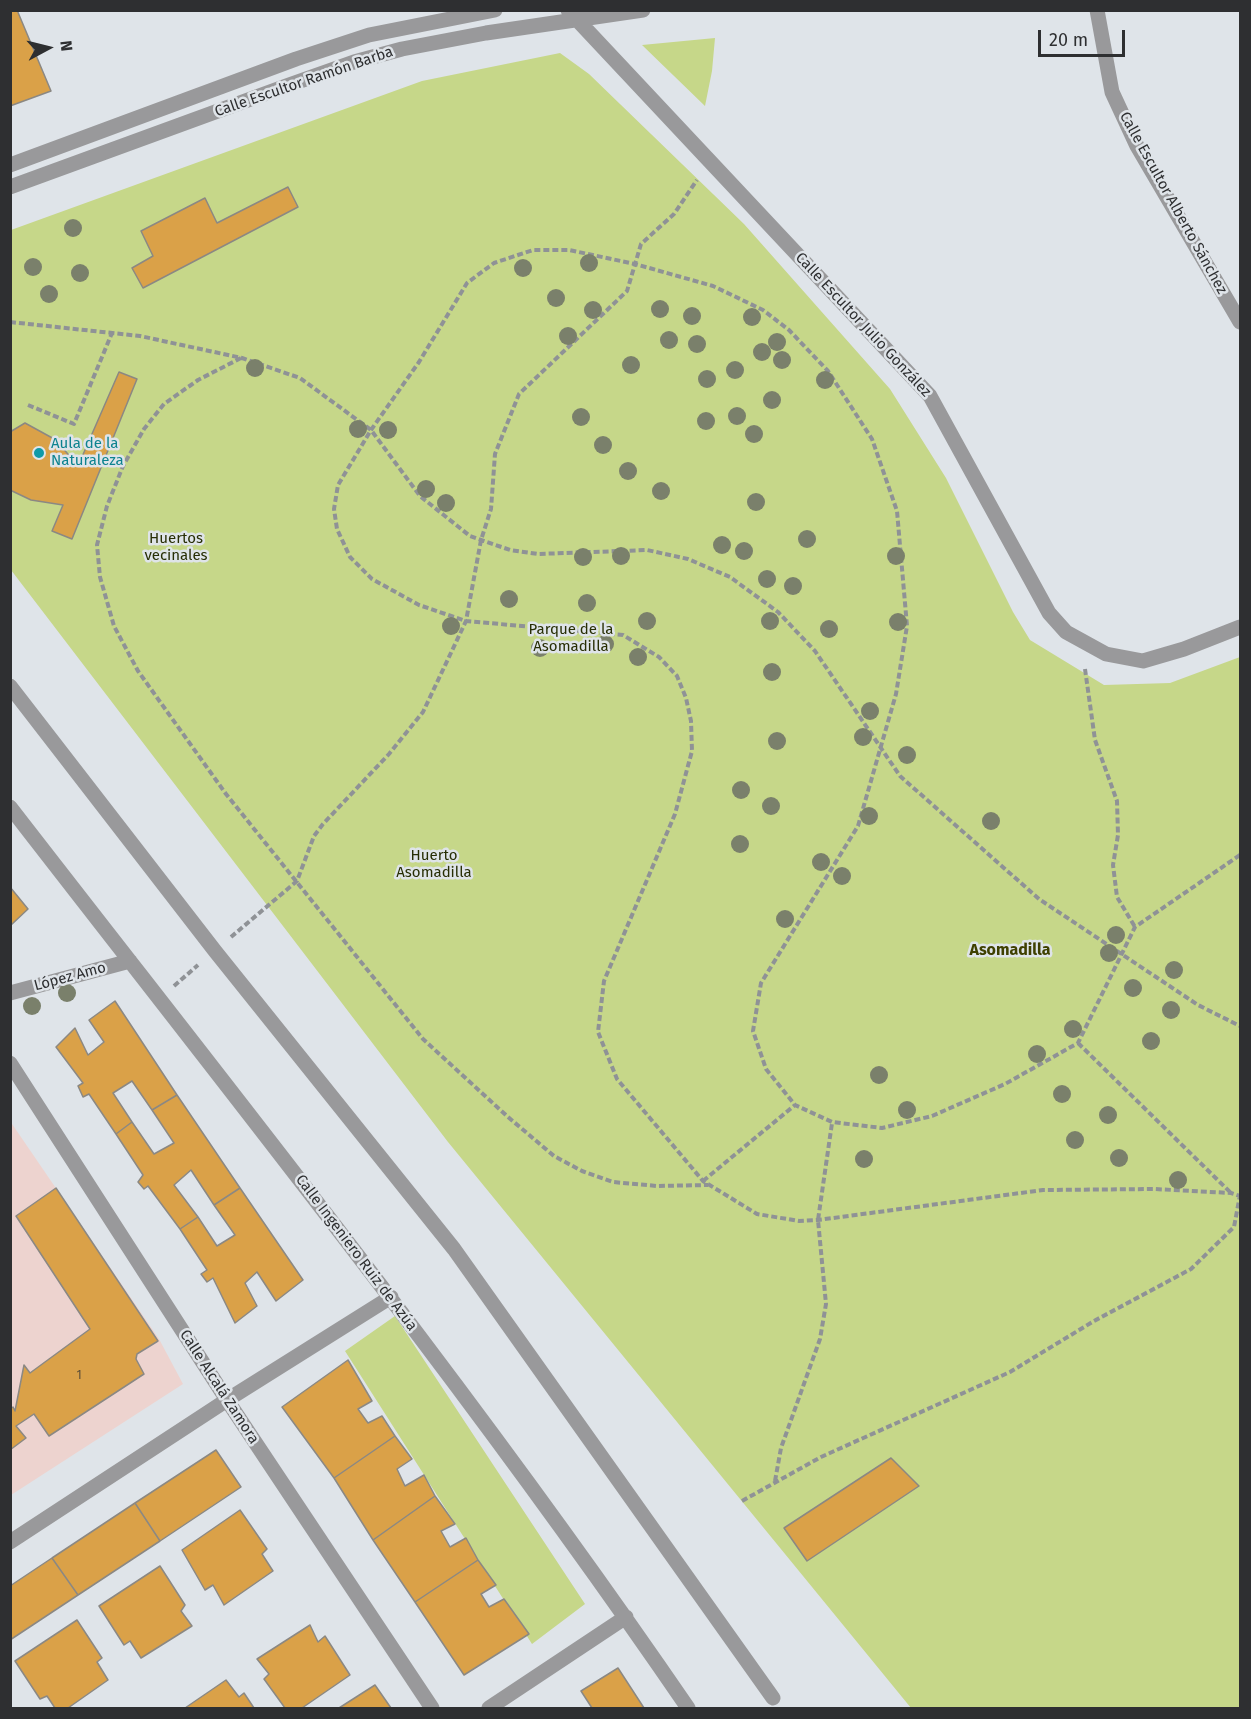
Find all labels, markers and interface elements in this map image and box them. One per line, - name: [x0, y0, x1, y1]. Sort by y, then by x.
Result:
- north arrow: [18, 18, 78, 78]
- scale bar: [1041, 18, 1128, 56]
- text: 20 m: [1049, 29, 1088, 51]
- text: N: [56, 39, 76, 52]
- street label: Calle Escultor Ramón Barba: [212, 43, 396, 121]
- street label: Calle Escultor Alberto Sánchez: [1115, 109, 1231, 297]
- street label: Calle Escultor Julio González: [791, 249, 935, 401]
- place label: Aula de la Naturaleza: [51, 435, 124, 470]
- marker: Aula de la Naturaleza: [32, 446, 46, 460]
- park label: Huertos vecinales: [144, 530, 208, 565]
- park label: Parque de la Asomadilla: [529, 621, 613, 656]
- park label: Huerto Asomadilla: [396, 847, 472, 882]
- district label: Asomadilla: [969, 941, 1051, 961]
- street label: López Amo: [32, 959, 108, 995]
- street label: Calle Ingeniero Ruiz de Azúa: [291, 1171, 421, 1335]
- street label: Calle Alcalá Zamora: [175, 1327, 263, 1447]
- house number: 1: [76, 1369, 82, 1383]

